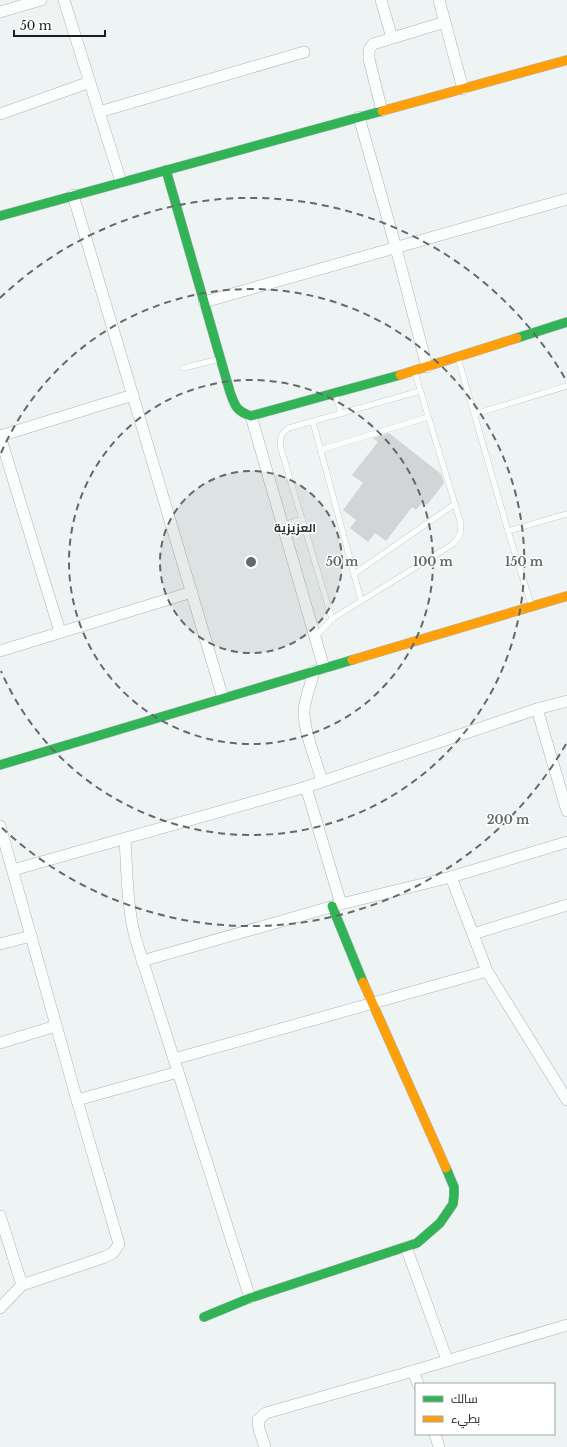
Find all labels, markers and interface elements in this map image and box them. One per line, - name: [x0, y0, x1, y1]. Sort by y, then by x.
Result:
- scale bar: [14, 12, 105, 38]
- text: 50 m: [20, 18, 52, 33]
- district label: العزيزية: [274, 520, 316, 536]
- text: 50 m: [326, 554, 359, 569]
- text: 100 m: [413, 554, 454, 569]
- text: 150 m: [505, 554, 544, 569]
- centre of rings: [244, 555, 258, 569]
- text: 200 m: [487, 812, 530, 827]
- legend: [415, 1383, 555, 1435]
- text: سالك: [451, 1391, 478, 1406]
- text: بطيء: [451, 1411, 480, 1429]

